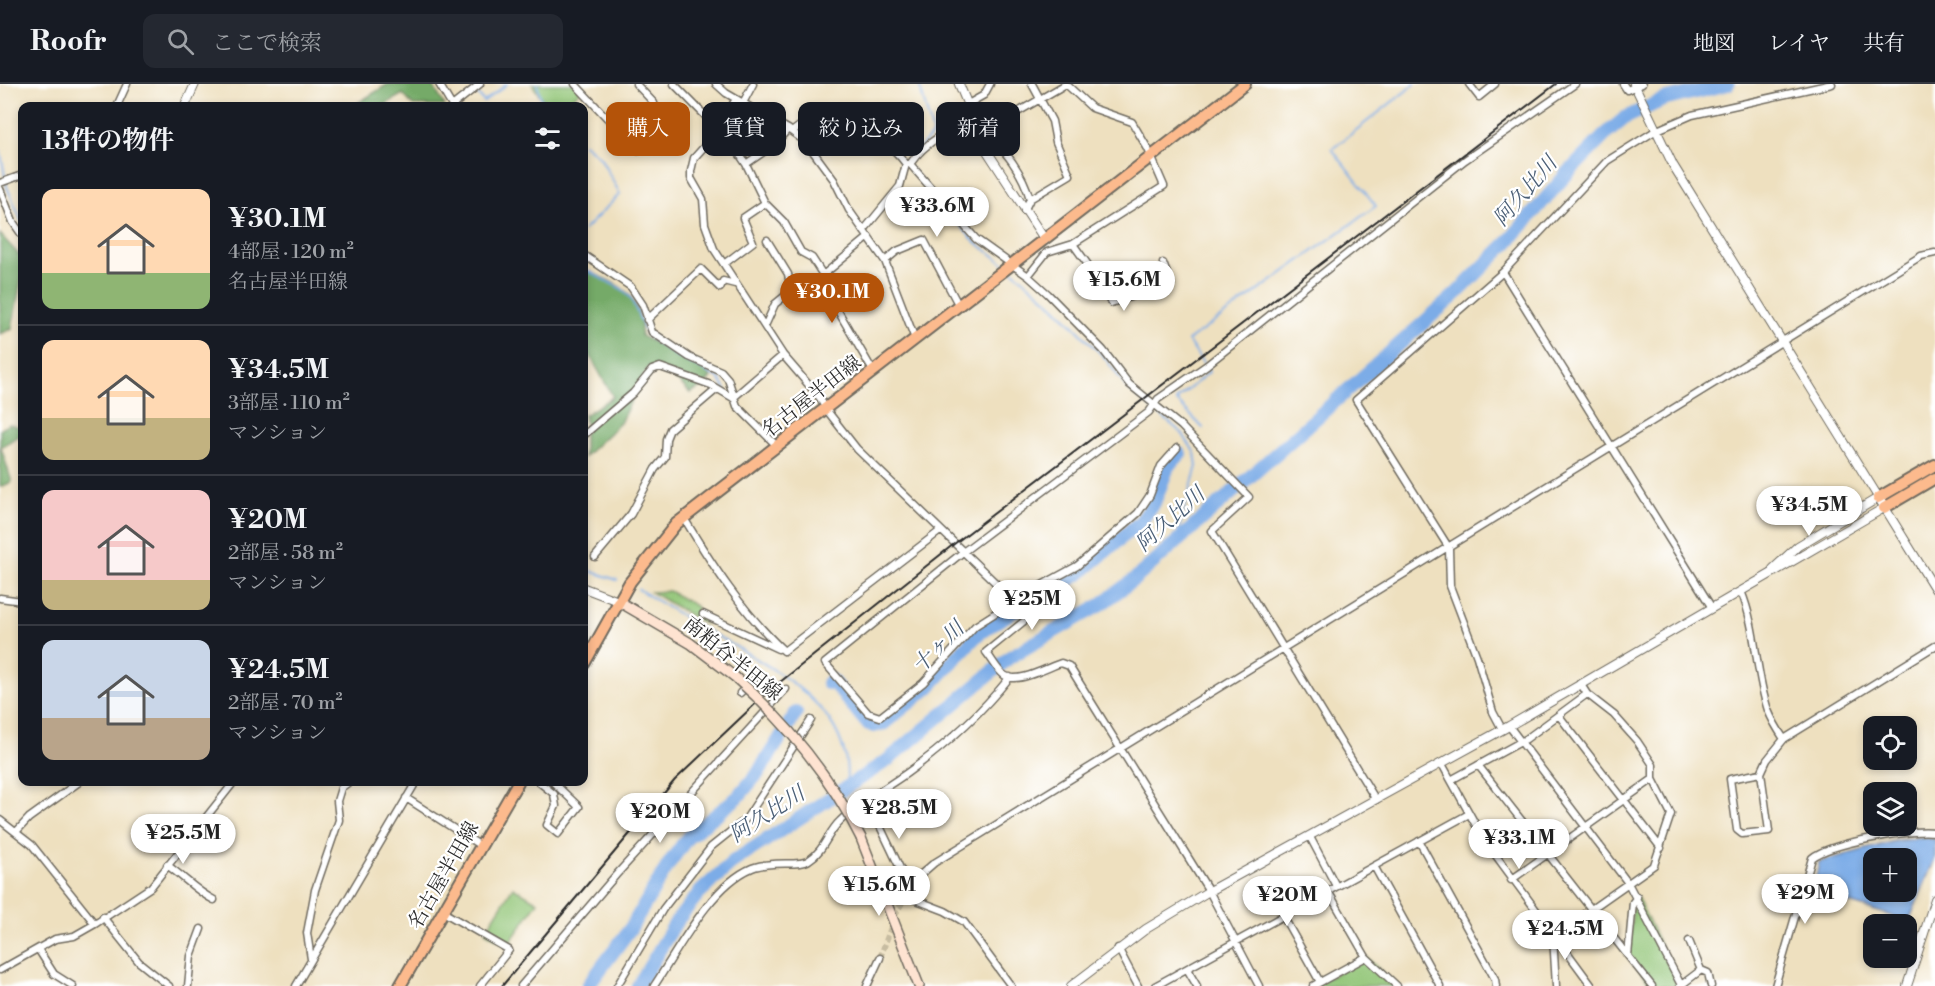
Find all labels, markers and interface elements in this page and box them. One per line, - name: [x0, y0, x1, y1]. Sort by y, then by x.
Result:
- search box: [143, 14, 563, 68]
- text: Roofr: [30, 24, 107, 59]
- icon: search: [164, 25, 197, 58]
- text: ここで検索: [212, 30, 322, 57]
- text: 地図: [1693, 31, 1735, 57]
- text: レイヤ: [1768, 31, 1830, 57]
- text: 共有: [1863, 31, 1905, 57]
- chip: 購入: [606, 102, 690, 156]
- chip: 賃貸: [702, 102, 786, 156]
- chip: 絞り込み: [798, 102, 924, 156]
- chip: 新着: [936, 102, 1020, 156]
- icon: filters: [531, 122, 564, 155]
- text: 13件の物件: [42, 125, 174, 157]
- water label: 阿久比川: [1488, 150, 1564, 232]
- pin: ¥33.6M: [888, 187, 986, 238]
- text: ¥33.6M: [899, 194, 975, 219]
- text: ¥30.1M: [228, 203, 326, 235]
- icon: home: [90, 213, 162, 285]
- text: 4部屋 · 120 m²: [228, 240, 354, 265]
- pin: ¥15.6M: [1075, 261, 1173, 312]
- text: ¥15.6M: [1087, 268, 1161, 293]
- text: 名古屋半田線: [228, 270, 348, 295]
- pin: ¥30.1M: [783, 273, 881, 324]
- text: ¥30.1M: [794, 280, 870, 305]
- street label: 名古屋半田線: [757, 350, 867, 444]
- text: ¥34.5M: [228, 354, 329, 386]
- icon: home: [90, 364, 162, 436]
- text: 3部屋 · 110 m²: [228, 391, 350, 416]
- text: マンション: [228, 421, 327, 446]
- water label: 阿久比川: [1131, 481, 1212, 558]
- pin: ¥34.5M: [1760, 486, 1858, 537]
- text: ¥34.5M: [1770, 493, 1848, 518]
- text: ¥20M: [228, 504, 307, 536]
- icon: home: [90, 514, 162, 586]
- text: 2部屋 · 58 m²: [228, 541, 343, 566]
- text: マンション: [228, 571, 327, 596]
- pin: ¥25M: [996, 580, 1068, 631]
- text: ¥25M: [1003, 587, 1061, 612]
- street label: 南粕谷半田線: [678, 612, 787, 707]
- water label: 十ヶ川: [907, 615, 972, 679]
- text: ¥24.5M: [228, 654, 329, 686]
- icon: home: [90, 664, 162, 736]
- text: 2部屋 · 70 m²: [228, 691, 342, 716]
- map controls: [1863, 716, 1917, 968]
- button: locate: [1863, 716, 1917, 770]
- text: マンション: [228, 721, 327, 746]
- water label: 阿久比川: [725, 780, 812, 849]
- button: layers: [1863, 782, 1917, 836]
- pin: ¥28.5M: [850, 789, 948, 840]
- pin: ¥20M: [624, 793, 696, 844]
- text: ¥28.5M: [861, 796, 937, 821]
- text: ¥20M: [630, 800, 690, 825]
- pin: ¥25.5M: [134, 814, 232, 865]
- street label: 名古屋半田線: [403, 818, 485, 934]
- pin: ¥33.1M: [1470, 819, 1568, 870]
- text: ¥25.5M: [145, 821, 221, 846]
- text: ¥33.1M: [1482, 826, 1556, 851]
- button: +: [1863, 848, 1917, 902]
- pin: ¥15.6M: [830, 866, 928, 917]
- text: ¥15.6M: [842, 873, 916, 898]
- pin: ¥29M: [1769, 874, 1841, 925]
- pin: ¥20M: [1251, 876, 1323, 927]
- text: ¥29M: [1776, 881, 1834, 906]
- text: ¥20M: [1257, 883, 1317, 908]
- pin: ¥24.5M: [1516, 910, 1614, 961]
- button: −: [1863, 914, 1917, 968]
- text: ¥24.5M: [1526, 917, 1604, 942]

